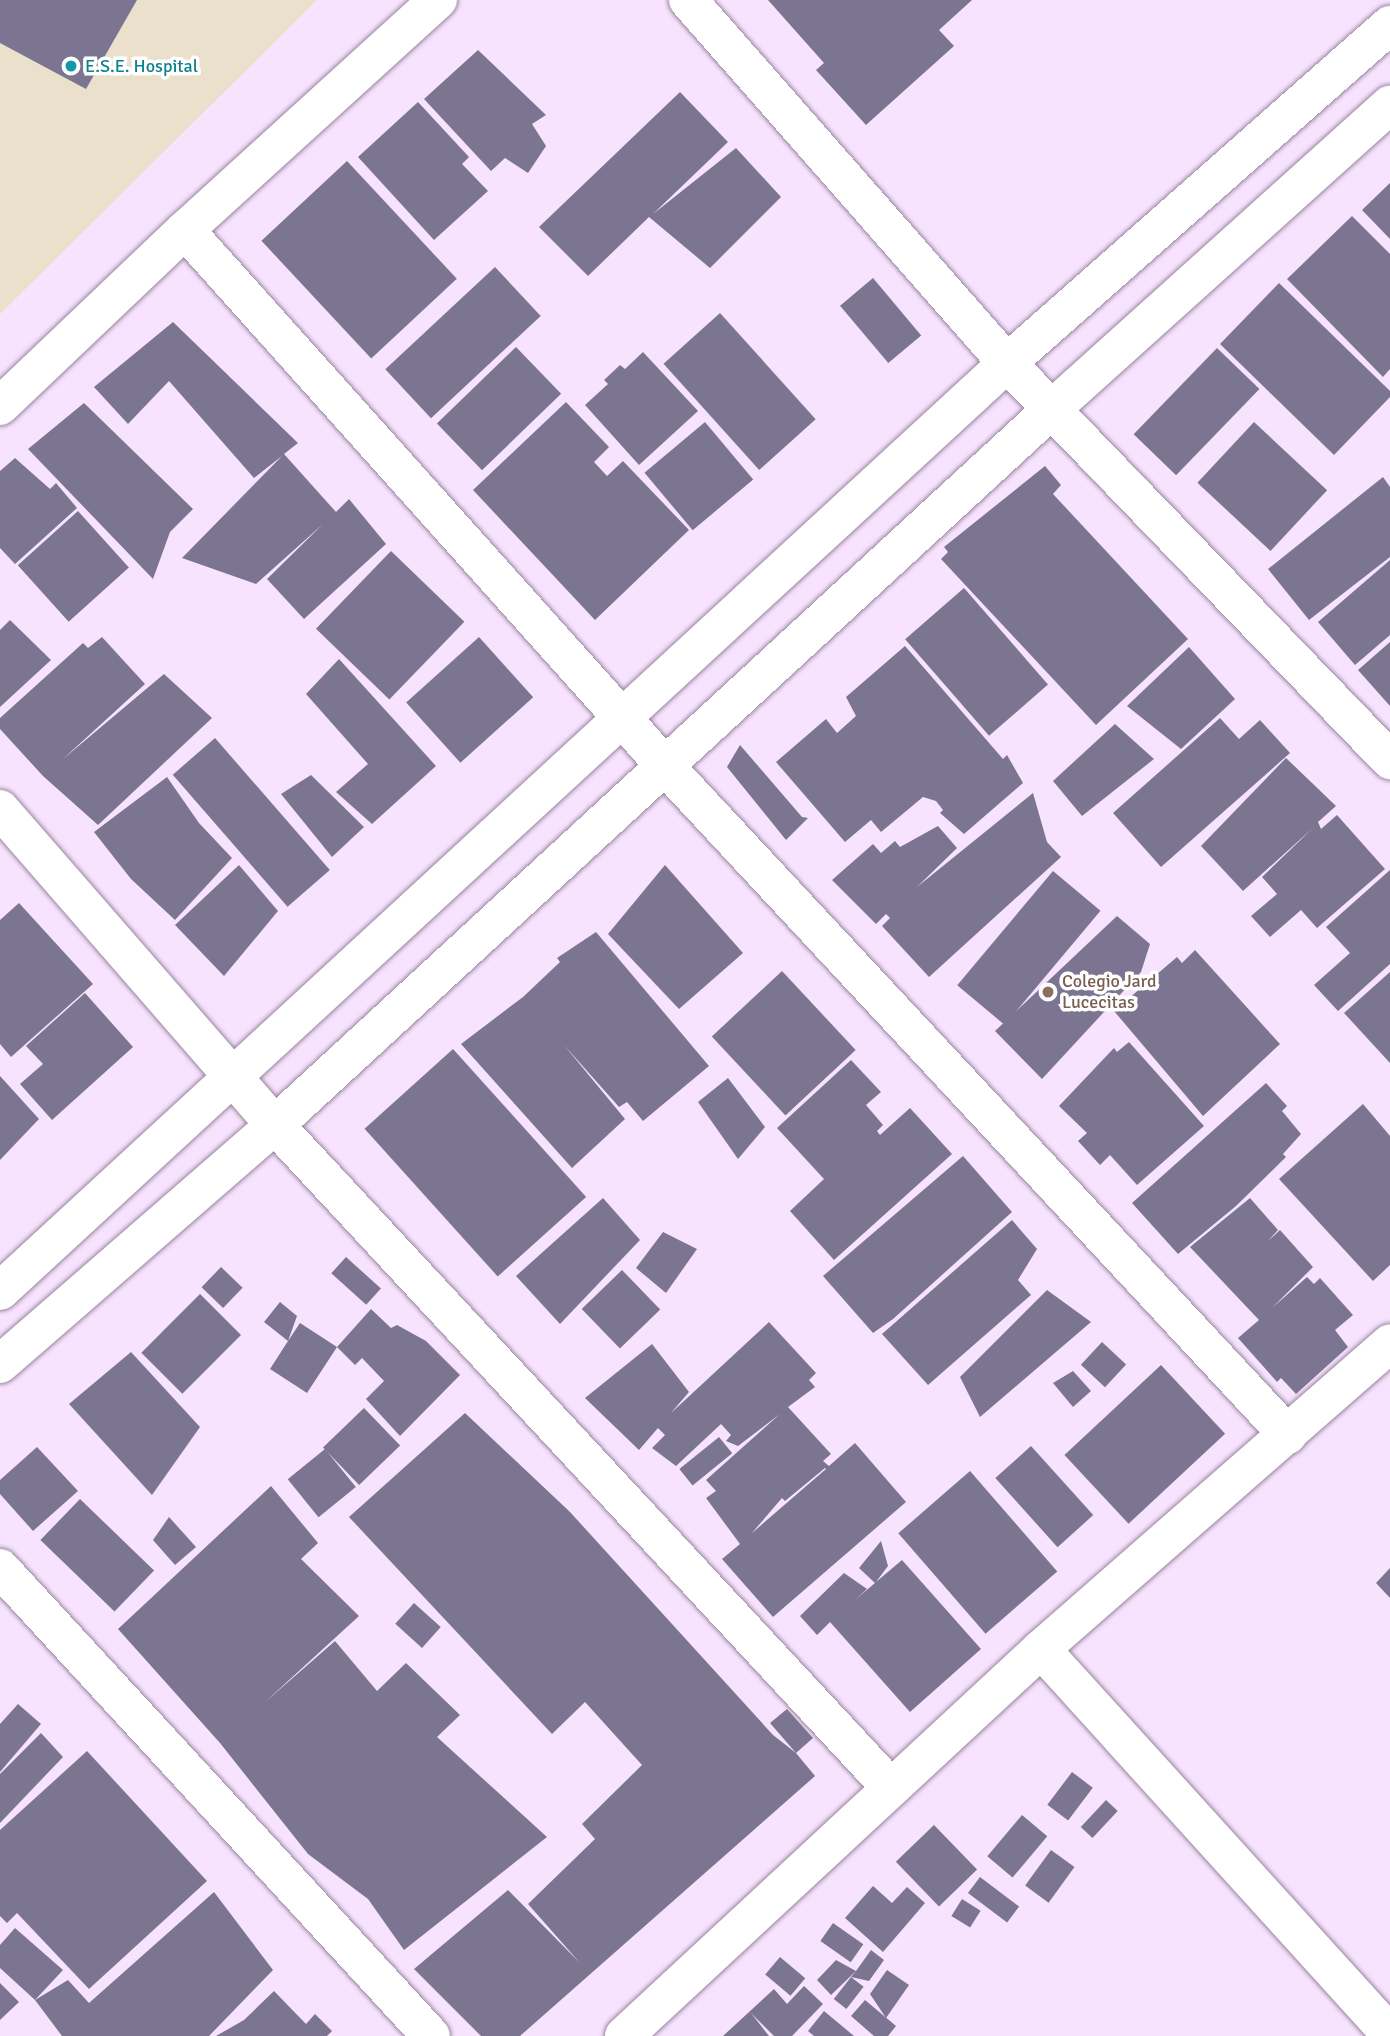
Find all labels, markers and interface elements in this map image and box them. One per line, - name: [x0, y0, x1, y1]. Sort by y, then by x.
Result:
- place label: E.S.E. Hospital: [85, 55, 198, 77]
- marker: E.S.E. Hospital: [63, 58, 79, 74]
- place label: Colegio Jard Lucecitas: [1062, 971, 1157, 1014]
- marker: Colegio Jard Lucecitas: [1040, 984, 1056, 1000]

